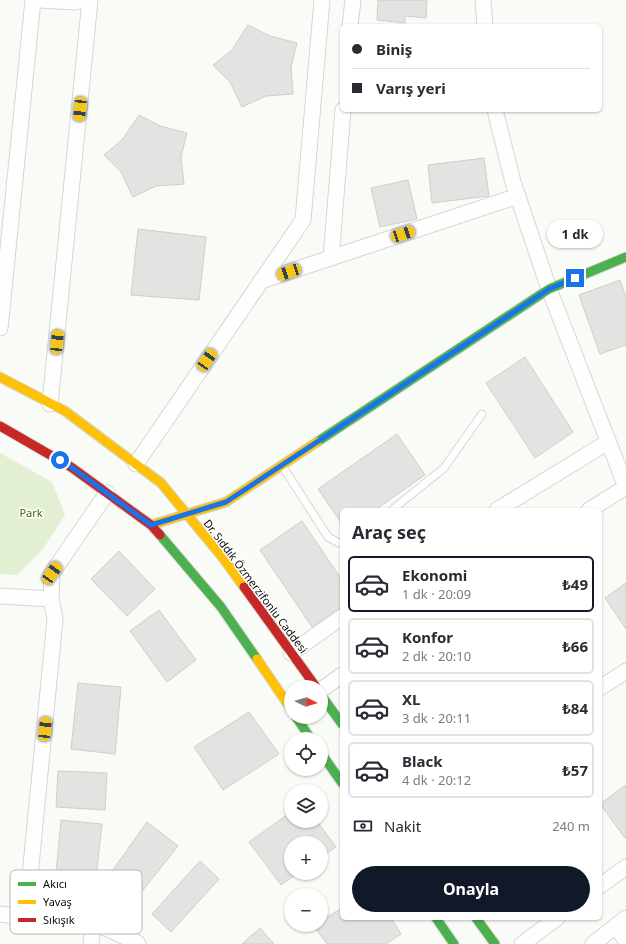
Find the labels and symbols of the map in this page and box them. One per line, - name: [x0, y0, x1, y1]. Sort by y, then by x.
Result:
- car: [73, 96, 87, 122]
- callout: 1 dk: [547, 220, 603, 248]
- car: [390, 225, 416, 243]
- car: [276, 262, 302, 282]
- route end: [566, 269, 584, 287]
- car: [50, 329, 64, 355]
- car: [195, 347, 219, 373]
- route start: [51, 451, 69, 469]
- park label: Park: [19, 505, 43, 520]
- street label: Dr. Sıddık Özmerzifonlu Caddesi: [201, 516, 311, 656]
- car: [40, 560, 64, 586]
- north arrow: [284, 680, 328, 724]
- car: [38, 716, 52, 742]
- legend: [10, 870, 142, 934]
- text: Akıcı: [43, 876, 67, 891]
- text: Yavaş: [43, 894, 72, 909]
- text: Sıkışık: [43, 912, 75, 927]

